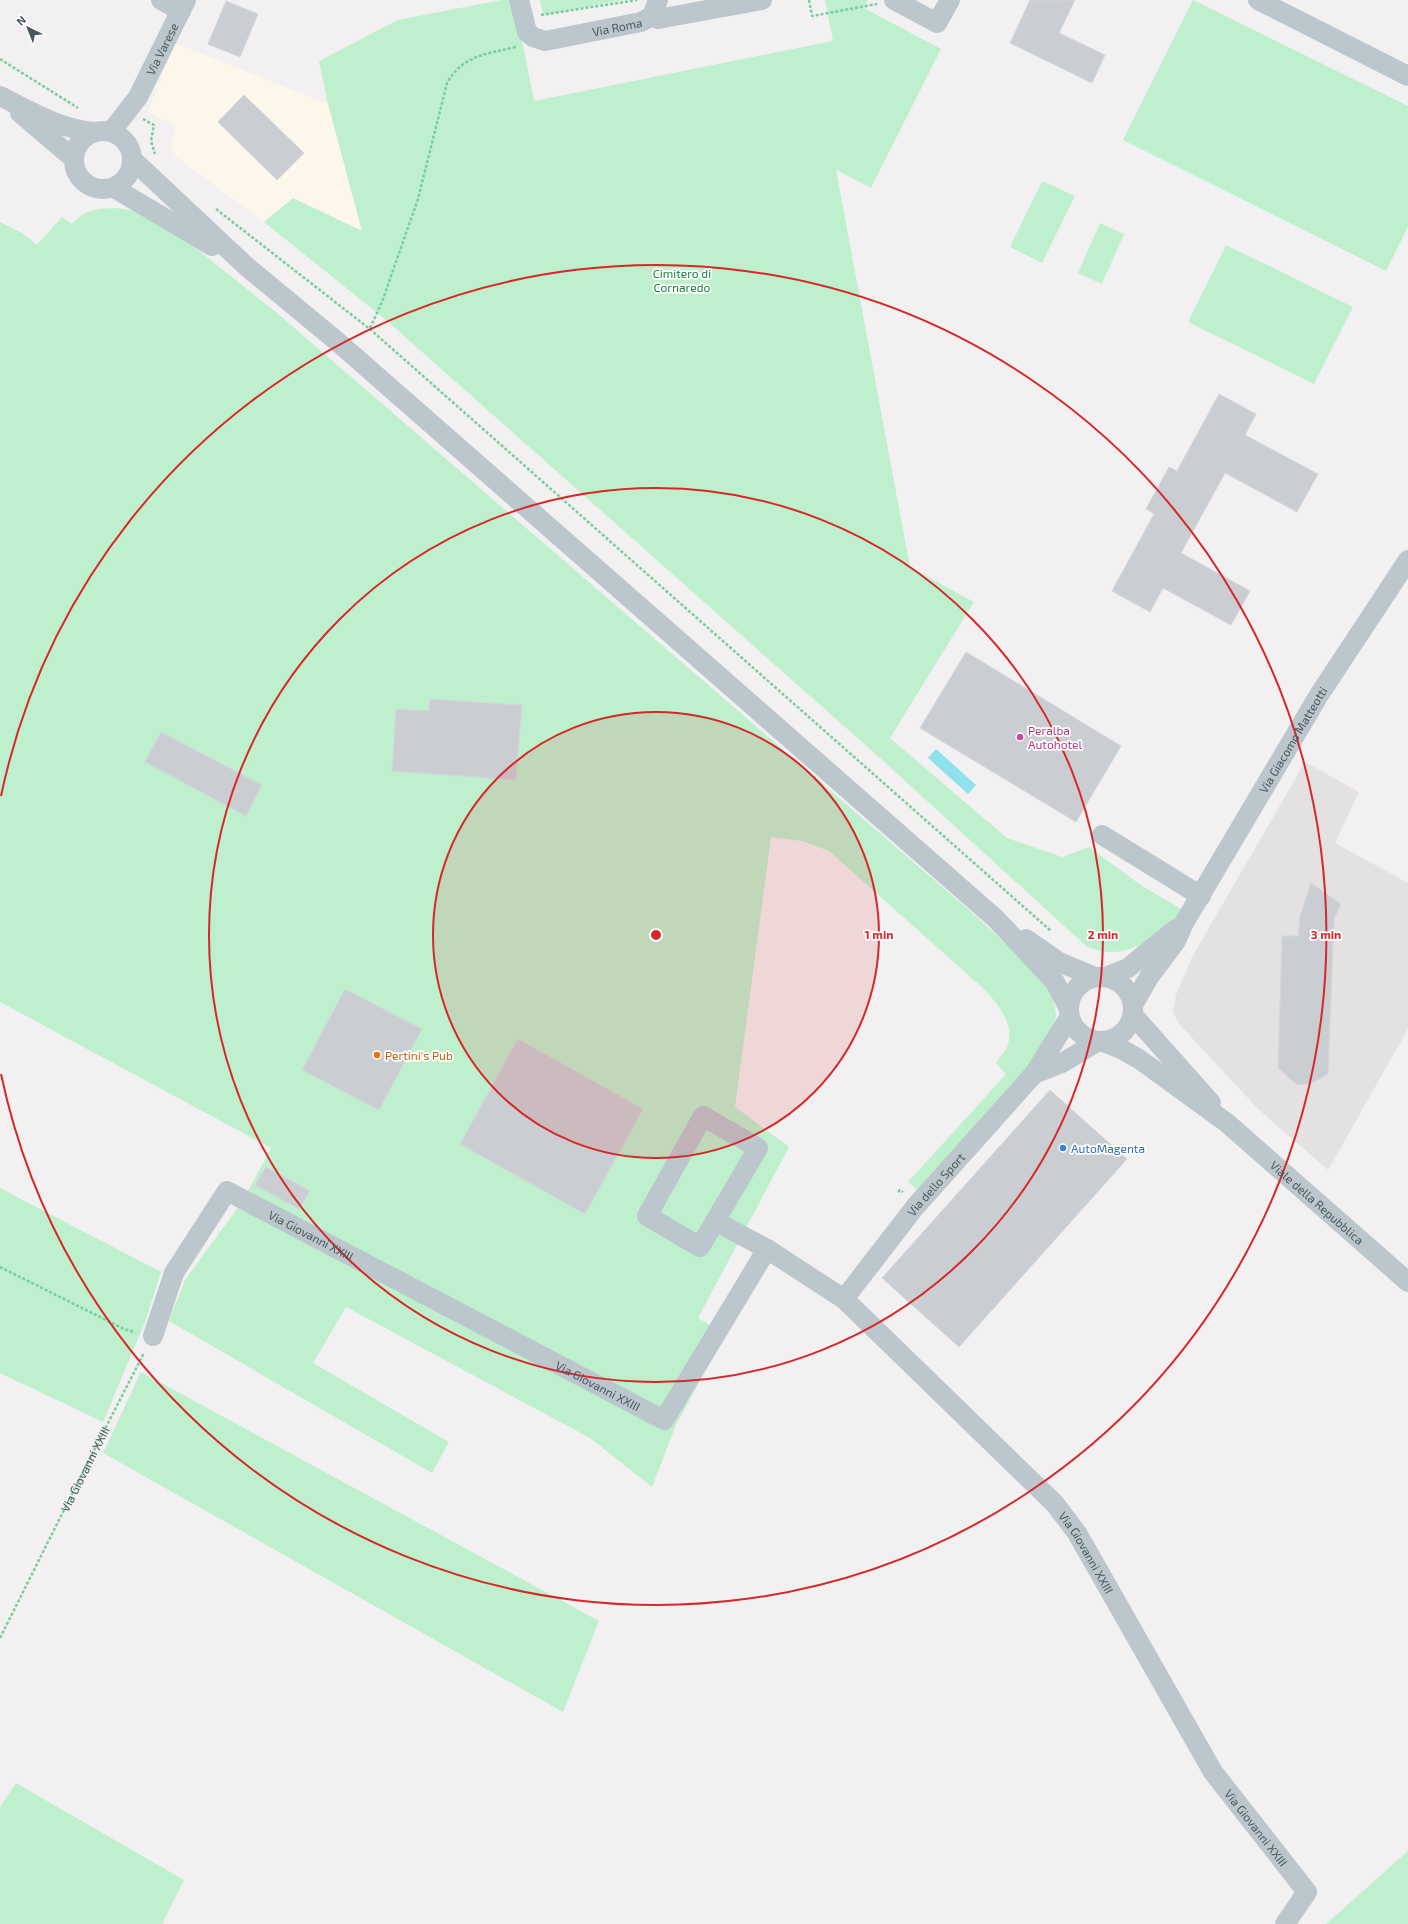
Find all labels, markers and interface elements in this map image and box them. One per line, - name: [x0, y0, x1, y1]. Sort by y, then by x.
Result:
- north arrow: [8, 8, 48, 48]
- text: N: [13, 13, 28, 28]
- street label: Via Roma: [591, 15, 643, 39]
- street label: Via Varese: [143, 20, 181, 77]
- park label: Cimitero di Cornaredo: [653, 266, 711, 294]
- street label: Via Giacomo Matteotti: [1256, 684, 1330, 795]
- place label: Peralba Autohotel: [1028, 723, 1082, 751]
- marker: Peralba Autohotel: [1015, 732, 1025, 742]
- text: 1 min: [865, 927, 893, 941]
- text: 2 min: [1088, 927, 1118, 941]
- text: 3 min: [1311, 927, 1341, 941]
- centre of rings: [649, 928, 663, 942]
- place label: Pertini's Pub: [385, 1048, 453, 1062]
- marker: Pertini's Pub: [372, 1050, 382, 1060]
- place label: AutoMagenta: [1071, 1141, 1145, 1155]
- marker: AutoMagenta: [1058, 1143, 1068, 1153]
- street label: Via dello Sport: [904, 1149, 968, 1218]
- street label: Viale della Repubblica: [1268, 1158, 1367, 1247]
- street label: Via Giovanni XXIII: [266, 1207, 356, 1263]
- street label: Via Giovanni XXIII: [553, 1358, 643, 1413]
- street label: Via Giovanni XXIII: [57, 1424, 112, 1514]
- street label: Via Giovanni XXIII: [1056, 1509, 1117, 1596]
- street label: Via Giovanni XXIII: [1222, 1786, 1291, 1869]

